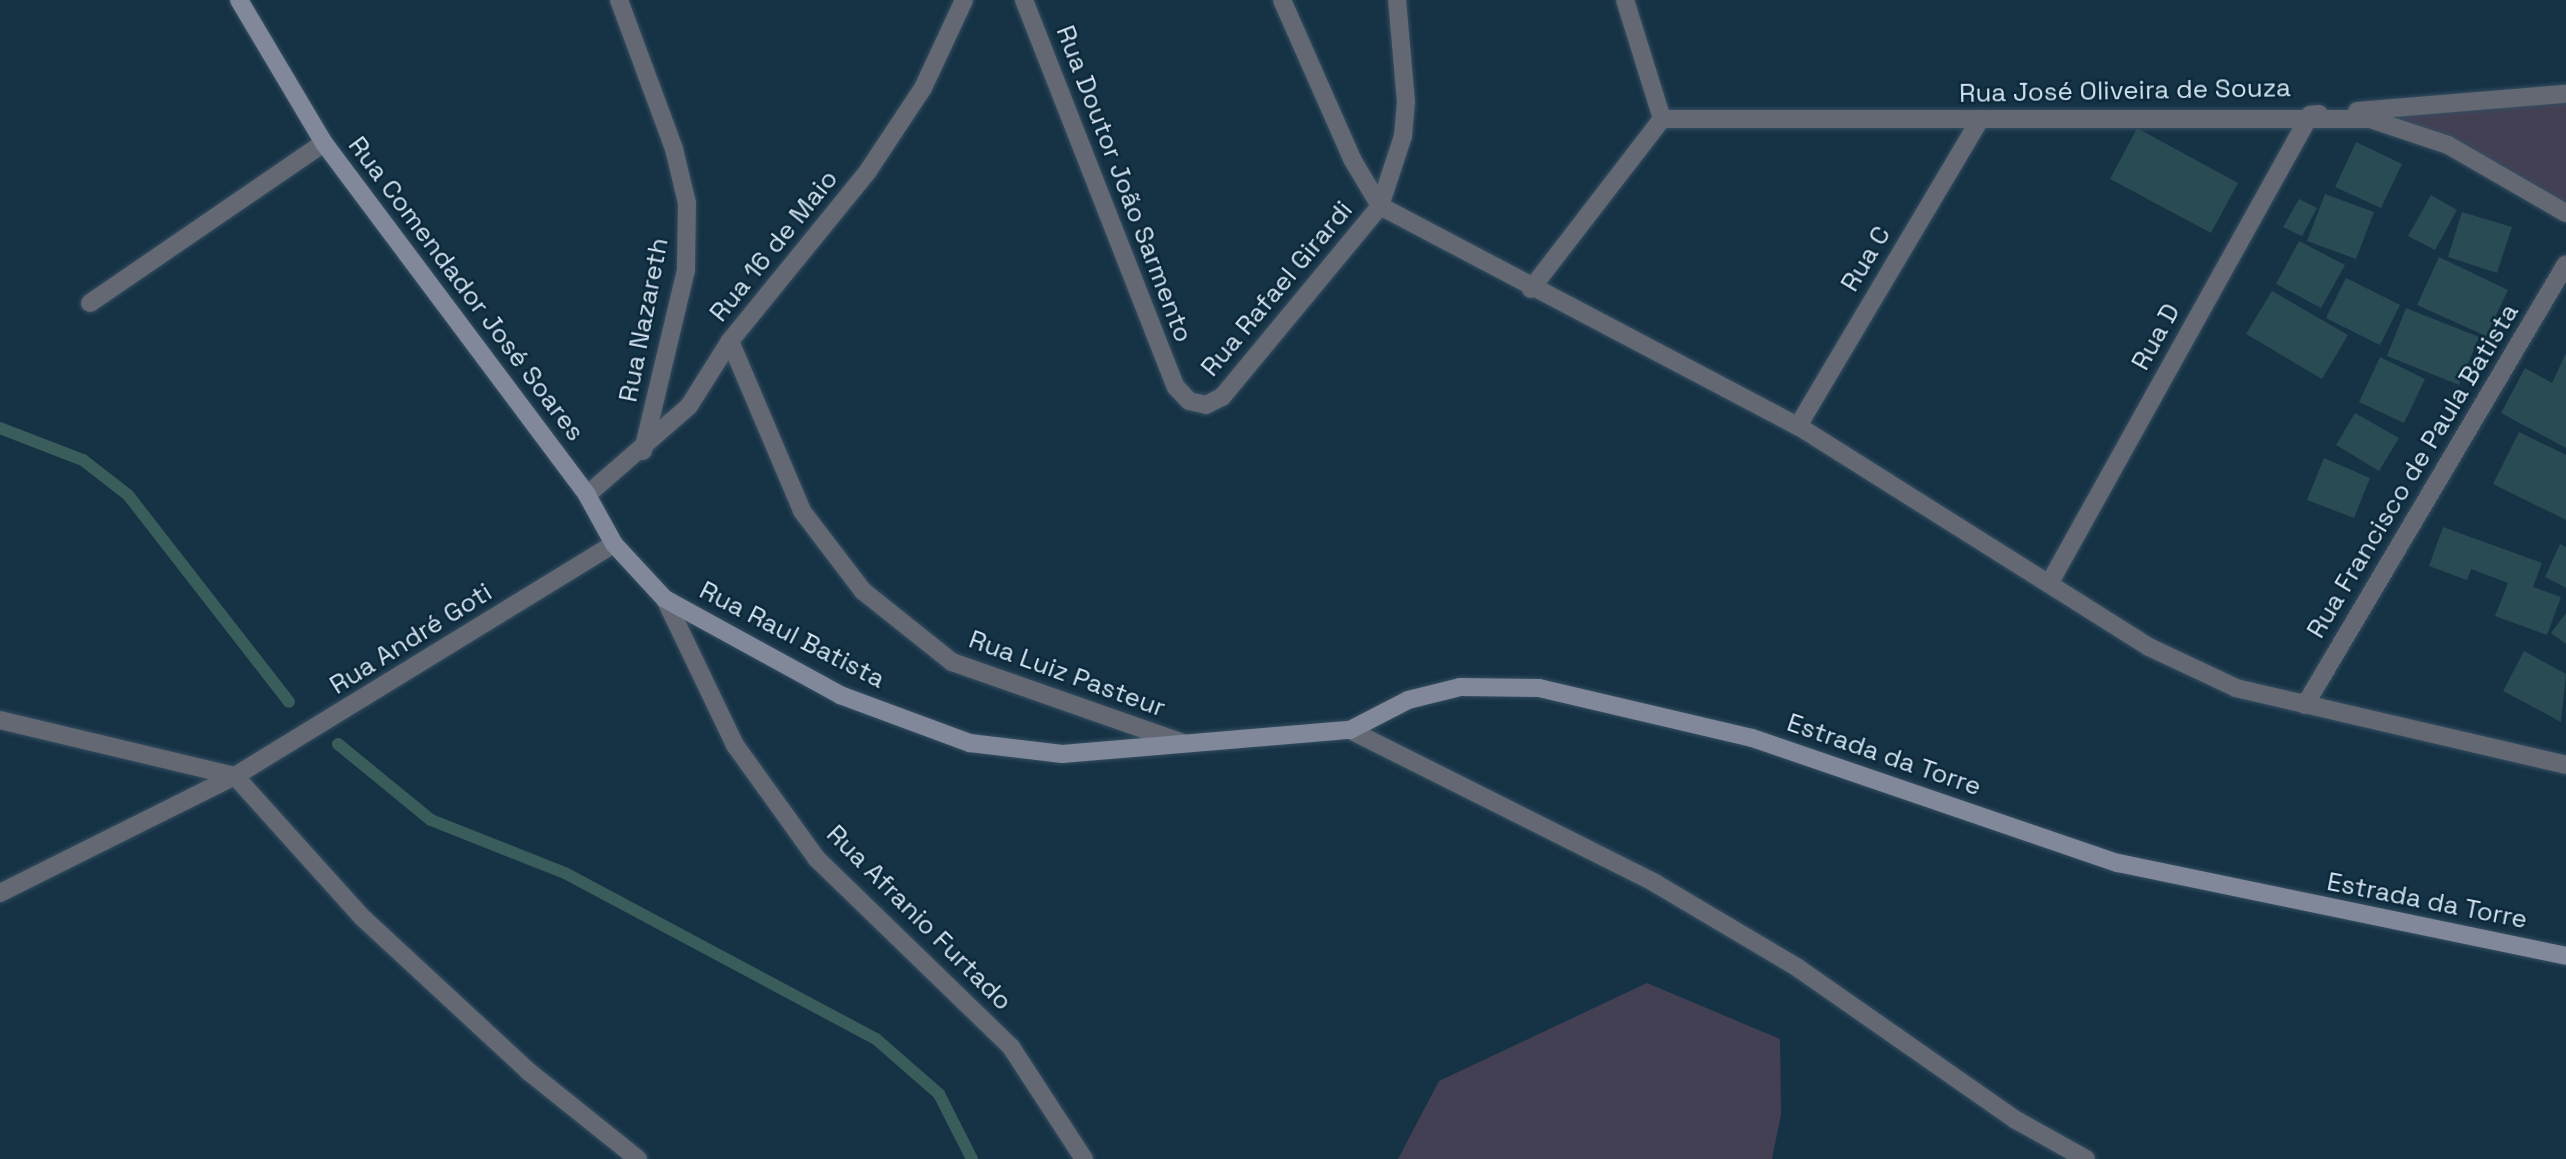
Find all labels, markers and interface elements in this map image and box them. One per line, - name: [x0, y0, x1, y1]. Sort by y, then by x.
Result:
- street label: Rua Doutor João Sarmento: [1049, 21, 1199, 347]
- street label: Rua José Oliveira de Souza: [1959, 73, 2291, 109]
- street label: Rua Comendador José Soares: [341, 131, 591, 447]
- street label: Rua 16 de Maio: [703, 164, 845, 328]
- street label: Rua Rafael Girardi: [1195, 195, 1359, 383]
- street label: Rua C: [1834, 221, 1898, 297]
- street label: Rua Nazareth: [613, 235, 675, 405]
- street label: Rua D: [2125, 298, 2187, 376]
- street label: Rua Francisco de Paula Batista: [2301, 298, 2525, 644]
- street label: Rua Raul Batista: [694, 575, 890, 695]
- street label: Rua André Goti: [324, 577, 498, 701]
- street label: Rua Luiz Pasteur: [965, 624, 1169, 724]
- street label: Estrada da Torre: [1782, 707, 1986, 803]
- street label: Rua Afranio Furtado: [820, 819, 1018, 1017]
- street label: Estrada da Torre: [2324, 866, 2530, 936]

